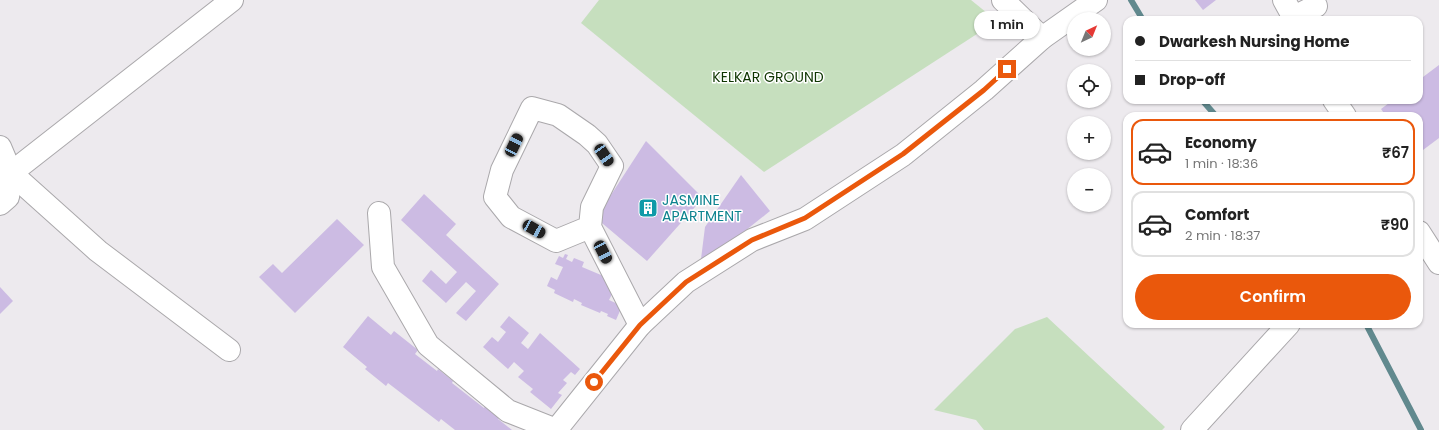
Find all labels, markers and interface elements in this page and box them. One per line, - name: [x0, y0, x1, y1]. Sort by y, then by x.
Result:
- callout: 1 min: [974, 11, 1040, 39]
- north arrow: [1067, 12, 1111, 56]
- map controls: [1067, 12, 1111, 212]
- text: 1 min: [990, 15, 1024, 34]
- text: Dwarkesh Nursing Home: [1159, 31, 1349, 52]
- route end: [998, 60, 1016, 78]
- button: locate: [1067, 64, 1111, 108]
- park label: KELKAR GROUND: [712, 67, 824, 87]
- text: Drop-off: [1159, 69, 1225, 90]
- button: +: [1067, 116, 1111, 160]
- car: [503, 132, 525, 158]
- text: Economy: [1185, 132, 1257, 153]
- icon: car: [1137, 134, 1173, 170]
- car: [592, 142, 616, 168]
- text: ₹67: [1382, 142, 1409, 163]
- text: 1 min · 18:36: [1185, 154, 1258, 173]
- button: −: [1067, 168, 1111, 212]
- place label: JASMINE APARTMENT: [662, 190, 742, 226]
- building icon: JASMINE APARTMENT: [637, 197, 659, 219]
- text: Comfort: [1185, 204, 1249, 225]
- icon: car: [1137, 206, 1173, 242]
- text: ₹90: [1381, 214, 1409, 235]
- car: [521, 218, 547, 240]
- text: 2 min · 18:37: [1185, 226, 1260, 245]
- car: [592, 239, 614, 265]
- button: Confirm: [1135, 274, 1411, 320]
- route start: [585, 373, 603, 391]

